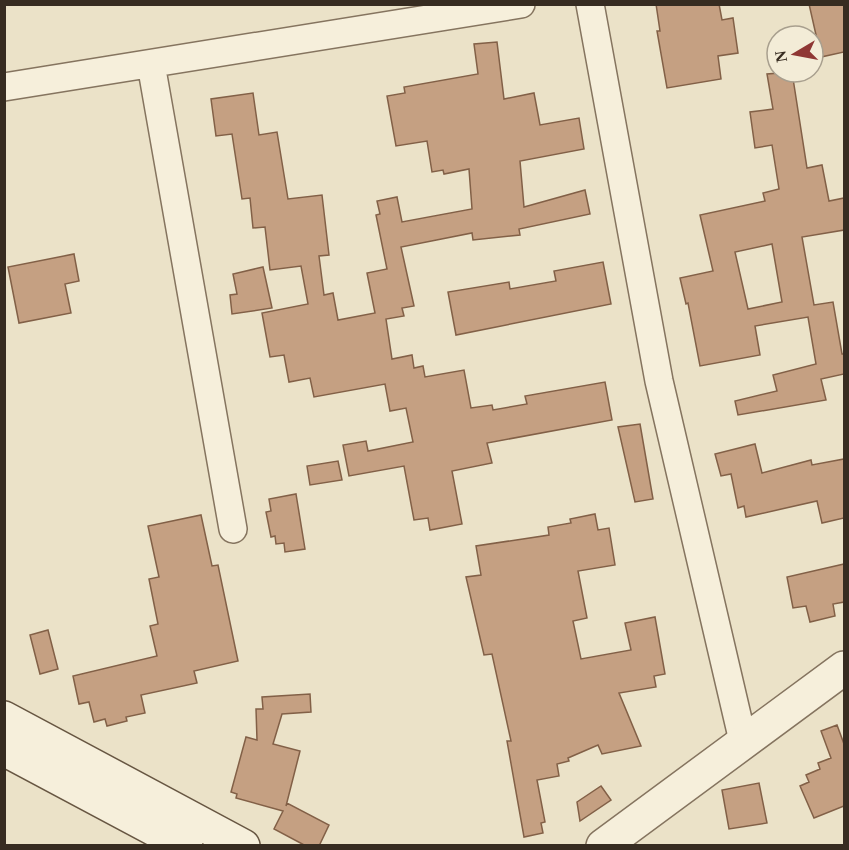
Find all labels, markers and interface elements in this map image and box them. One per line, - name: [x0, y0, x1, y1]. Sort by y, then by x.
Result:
- north arrow: [765, 24, 825, 84]
- text: N: [771, 49, 790, 64]

